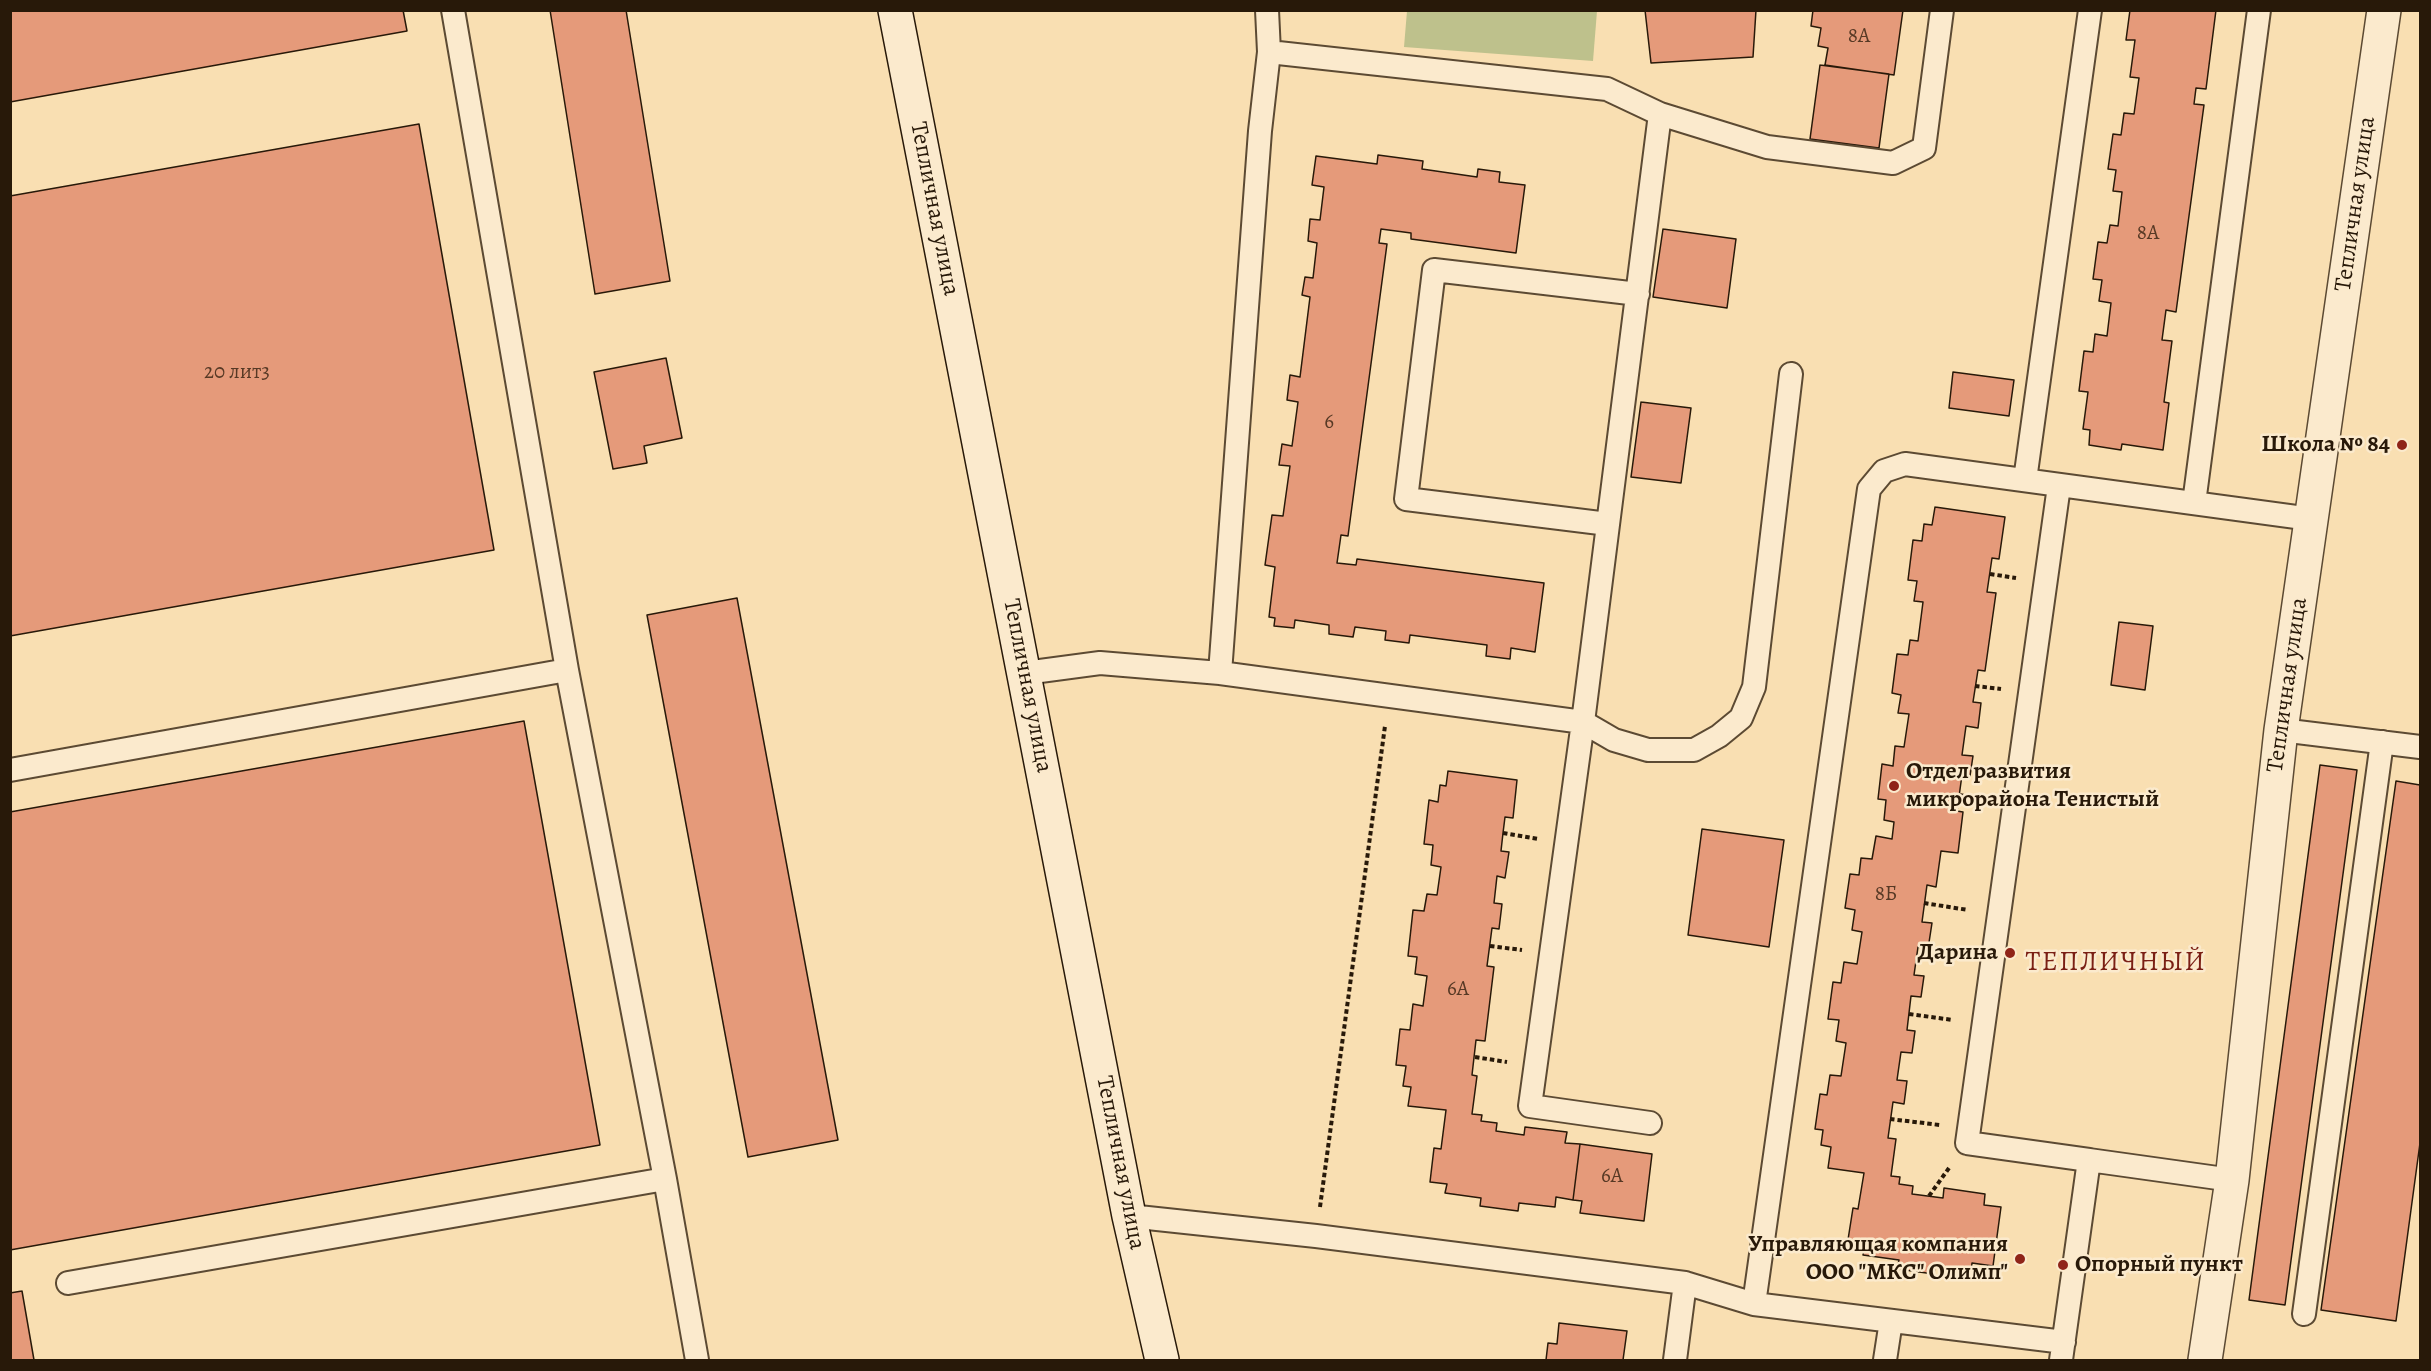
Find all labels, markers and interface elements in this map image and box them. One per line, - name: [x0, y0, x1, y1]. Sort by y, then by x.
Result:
- house number: 8А: [1848, 24, 1870, 50]
- street label: Тепличная улица: [2329, 115, 2383, 293]
- street label: Тепличная улица: [903, 120, 965, 298]
- house number: 8А: [2137, 221, 2159, 247]
- house number: 20 лит3: [204, 360, 270, 386]
- house number: 6: [1324, 410, 1334, 436]
- place label: Школа № 84: [2261, 431, 2390, 459]
- marker: Школа № 84: [2395, 438, 2409, 452]
- street label: Тепличная улица: [2261, 596, 2315, 774]
- street label: Тепличная улица: [996, 597, 1058, 775]
- place label: Отдел развития микрорайона Тенистый: [1906, 758, 2159, 814]
- marker: Отдел развития микрорайона Тенистый: [1887, 779, 1901, 793]
- house number: 8Б: [1875, 882, 1897, 908]
- place label: Дарина: [1918, 939, 1998, 967]
- marker: Дарина: [2003, 946, 2017, 960]
- district label: ТЕПЛИЧНЫЙ: [2026, 947, 2206, 979]
- house number: 6А: [1447, 977, 1469, 1003]
- street label: Тепличная улица: [1089, 1074, 1151, 1252]
- house number: 6А: [1601, 1164, 1623, 1190]
- place label: Управляющая компания ООО "МКС" Олимп": [1748, 1231, 2008, 1287]
- place label: Опорный пункт: [2075, 1251, 2243, 1279]
- marker: Управляющая компания ООО "МКС" Олимп": [2013, 1252, 2027, 1266]
- marker: Опорный пункт: [2056, 1258, 2070, 1272]

